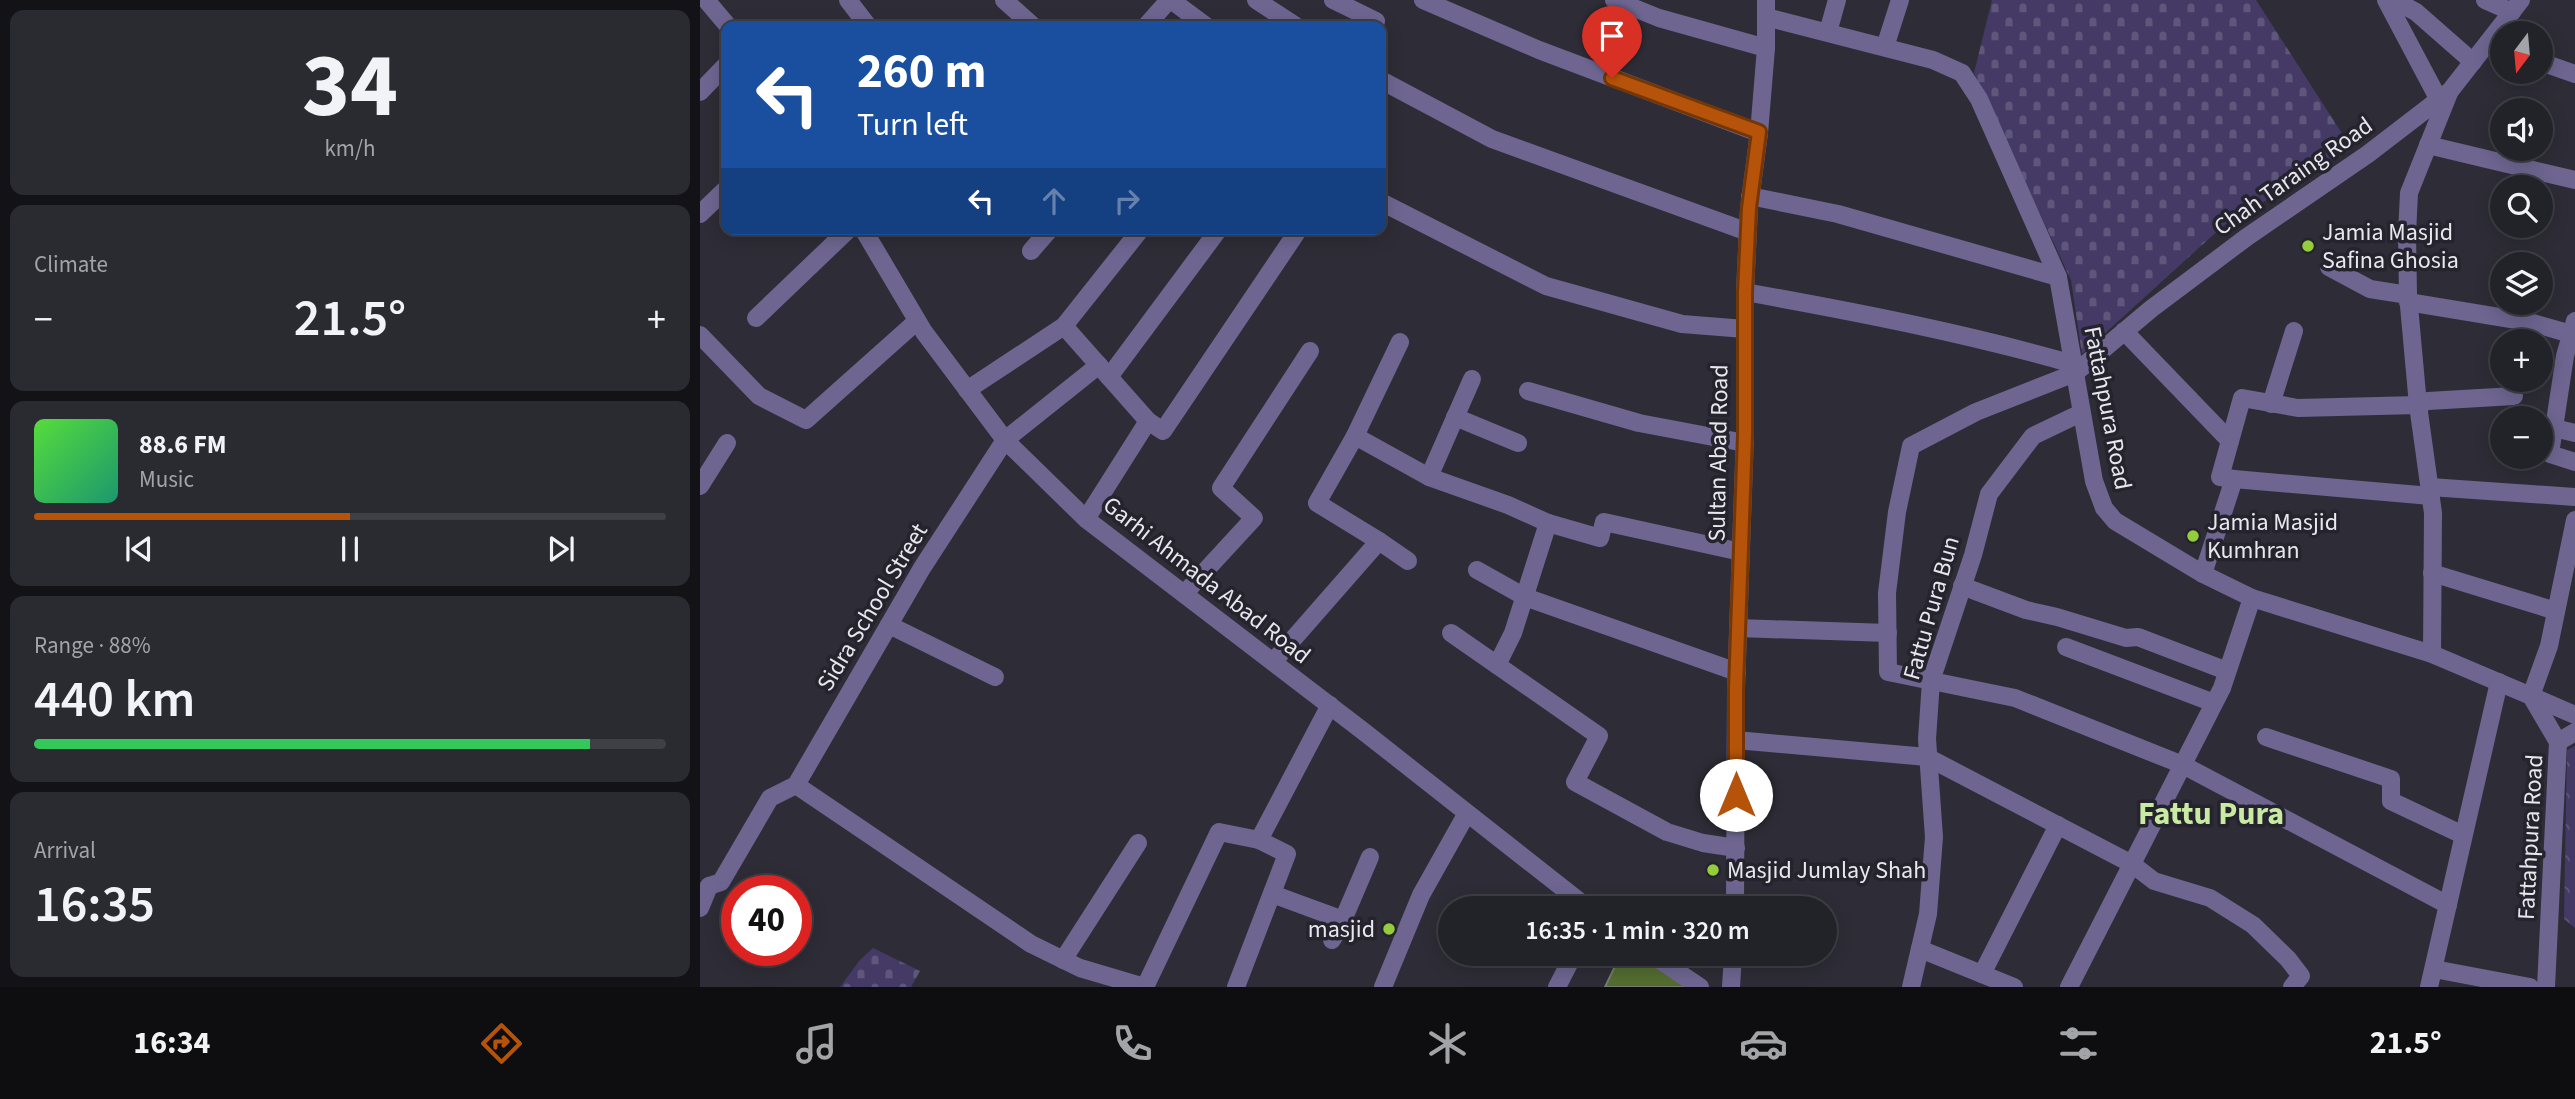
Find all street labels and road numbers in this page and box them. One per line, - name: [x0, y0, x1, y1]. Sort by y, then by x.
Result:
- street label: Chah Taraing Road: [2207, 108, 2380, 244]
- street label: Fattahpura Road: [2075, 323, 2141, 493]
- street label: Sultan Abad Road: [1699, 364, 1738, 542]
- street label: Garhi Ahmada Abad Road: [1095, 488, 1318, 673]
- street label: Sidra School Street: [808, 517, 937, 698]
- street label: Fattu Pura Bun: [1894, 532, 1969, 684]
- street label: Fattahpura Road: [2509, 753, 2552, 921]

